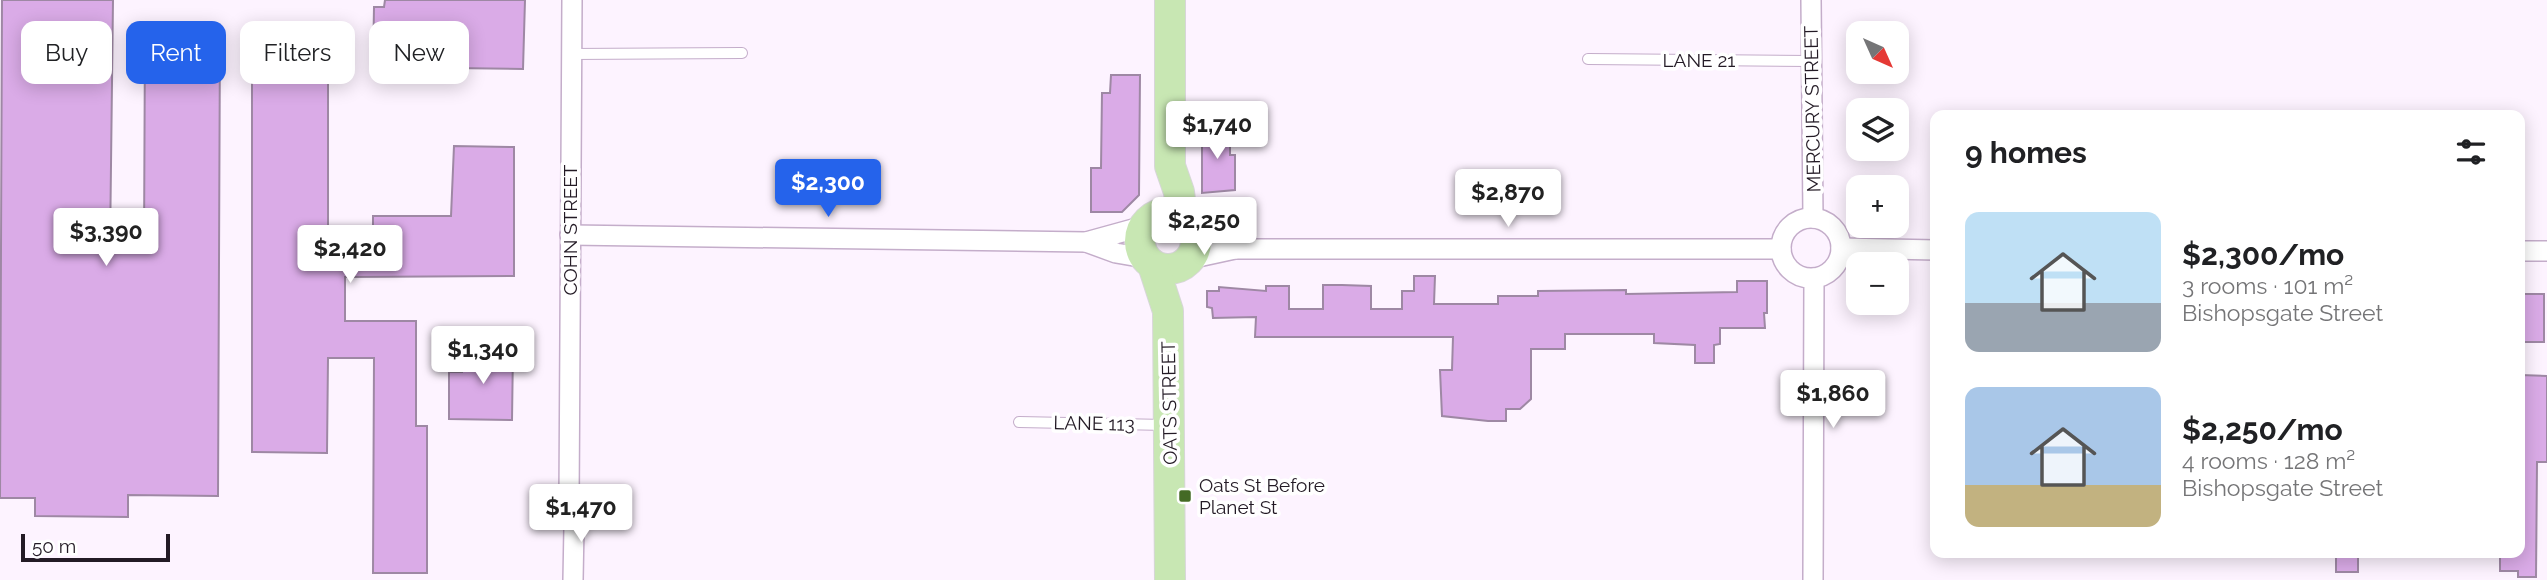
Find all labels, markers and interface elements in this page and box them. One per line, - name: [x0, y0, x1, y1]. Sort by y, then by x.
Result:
- chip: Buy: [21, 21, 112, 84]
- chip: Rent: [126, 21, 226, 84]
- chip: Filters: [240, 21, 355, 84]
- chip: New: [369, 21, 469, 84]
- north arrow: [1846, 21, 1909, 84]
- map controls: [1846, 21, 1909, 315]
- street label: MERCURY STREET: [1800, 25, 1824, 193]
- street label: LANE 21: [1662, 49, 1736, 71]
- button: layers: [1846, 98, 1909, 161]
- pin: $1,740: [1160, 102, 1274, 161]
- text: $1,740: [1182, 110, 1252, 137]
- icon: filters: [2452, 133, 2490, 171]
- text: 9 homes: [1965, 135, 2087, 170]
- pin: $2,300: [771, 160, 885, 219]
- street label: COHN STREET: [559, 164, 581, 295]
- text: $2,300: [791, 168, 865, 195]
- pin: $2,870: [1451, 170, 1565, 229]
- button: +: [1846, 175, 1909, 238]
- text: $2,870: [1471, 178, 1545, 205]
- pin: $2,250: [1147, 198, 1261, 257]
- text: $2,250: [1168, 206, 1240, 233]
- pin: $3,390: [49, 208, 163, 268]
- text: $3,390: [69, 217, 143, 244]
- pin: $2,420: [293, 226, 407, 285]
- text: $2,420: [313, 234, 387, 261]
- text: $2,300/mo: [2182, 237, 2344, 272]
- icon: home: [2021, 240, 2105, 324]
- button: −: [1846, 252, 1909, 315]
- text: 3 rooms · 101 m²: [2182, 272, 2353, 299]
- text: Bishopsgate Street: [2182, 299, 2383, 326]
- pin: $1,340: [426, 326, 540, 386]
- text: $1,340: [447, 335, 519, 362]
- street label: OATS STREET: [1157, 341, 1181, 465]
- pin: $1,860: [1776, 370, 1890, 430]
- text: $1,860: [1796, 379, 1870, 406]
- street label: LANE 113: [1053, 411, 1135, 435]
- text: $2,250/mo: [2182, 412, 2343, 447]
- icon: home: [2021, 415, 2105, 499]
- text: 4 rooms · 128 m²: [2182, 447, 2355, 474]
- place label: Oats St Before Planet St: [1199, 474, 1325, 518]
- text: Bishopsgate Street: [2182, 474, 2383, 501]
- pin: $1,470: [524, 484, 638, 544]
- marker: Oats St Before Planet St: [1177, 488, 1193, 504]
- text: $1,470: [545, 493, 617, 520]
- scale bar: [21, 531, 170, 563]
- text: 50 m: [32, 535, 76, 557]

